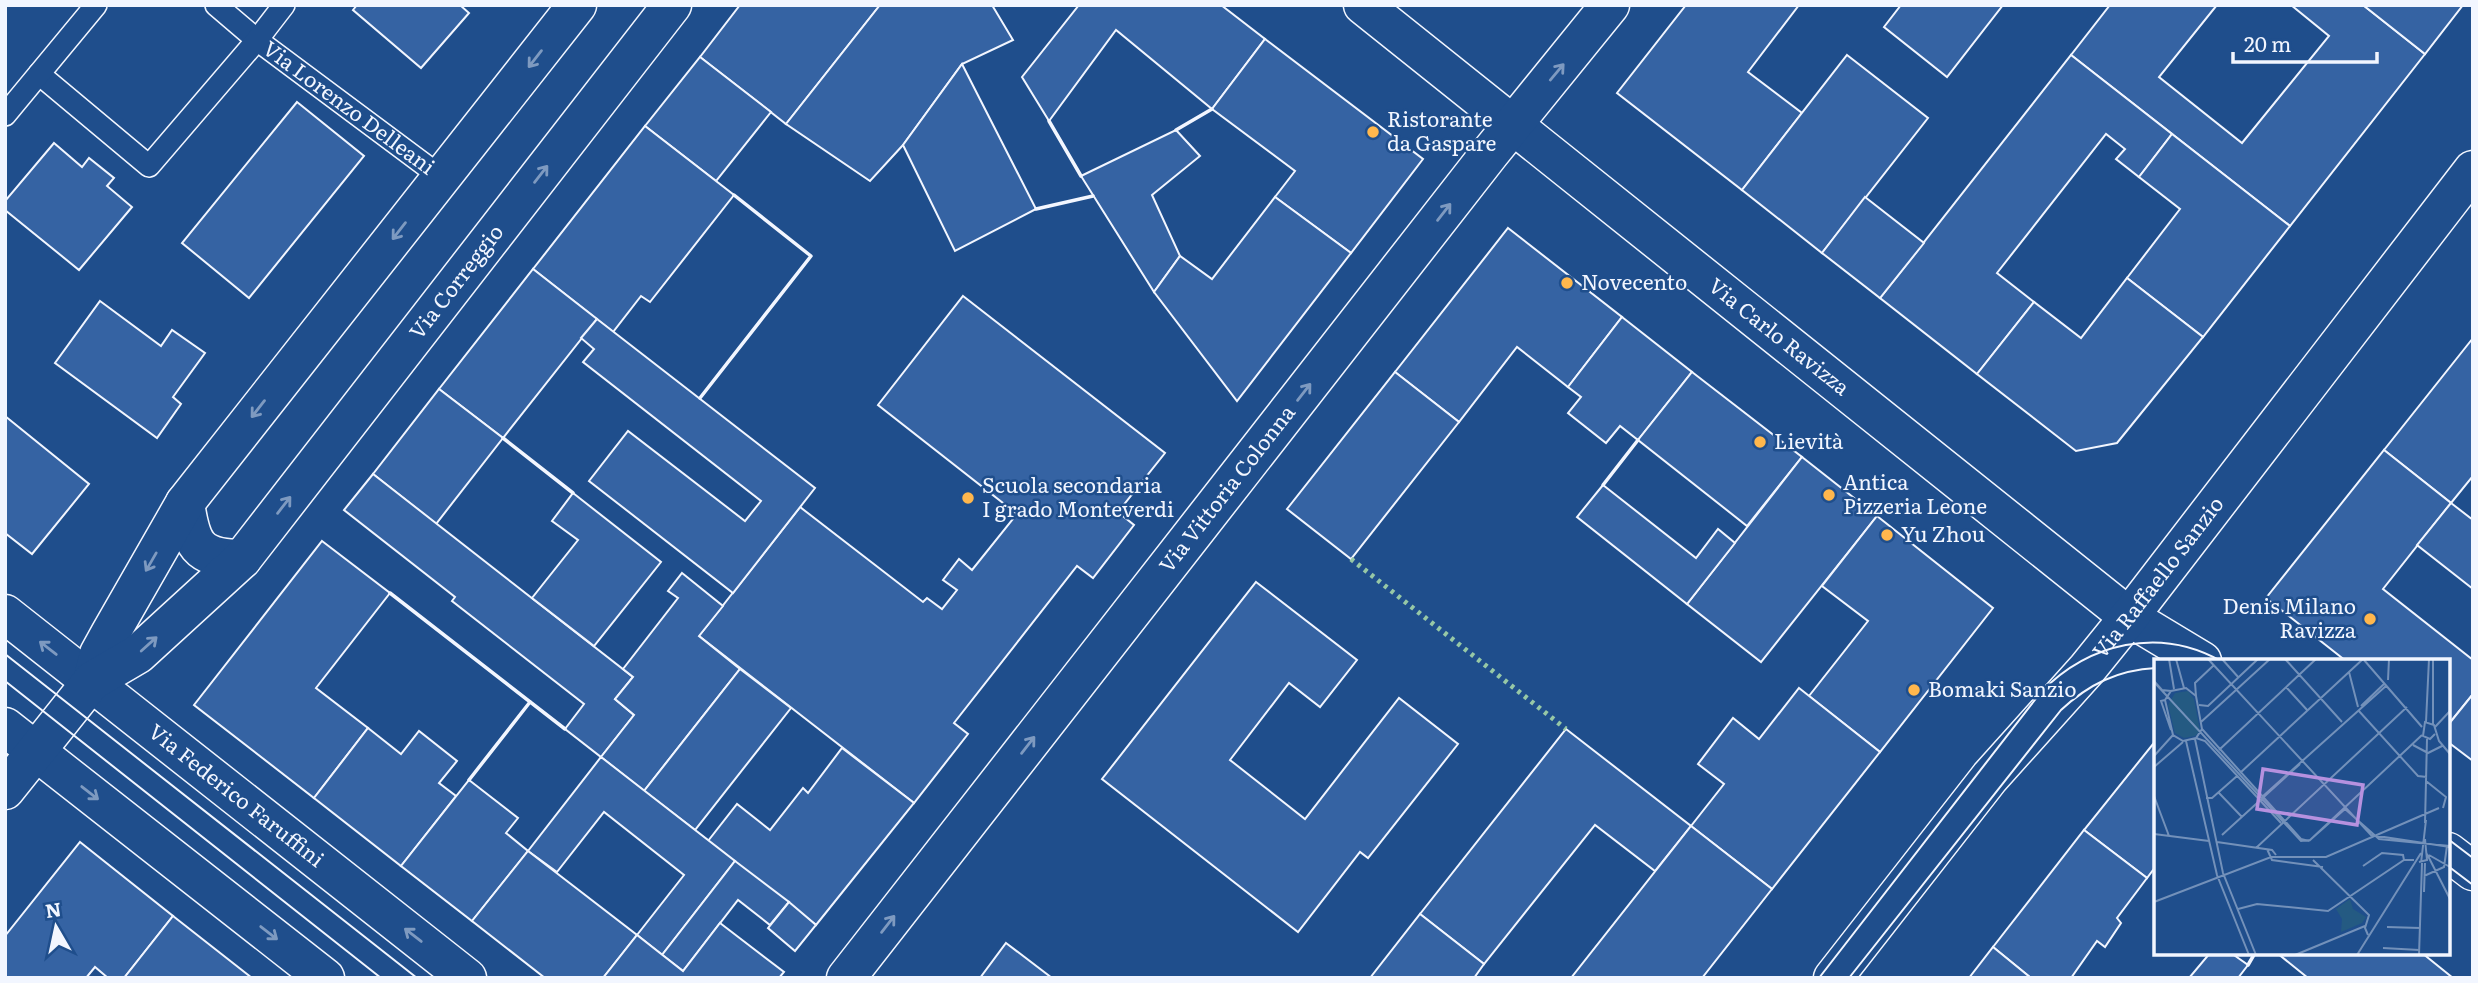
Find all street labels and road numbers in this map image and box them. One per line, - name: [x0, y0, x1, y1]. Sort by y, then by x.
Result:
- street label: Via Lorenzo Delleani: [257, 32, 443, 181]
- street label: Via Correggio: [400, 217, 509, 345]
- street label: Via Carlo Ravizza: [1703, 269, 1858, 402]
- street label: Via Vittoria Colonna: [1150, 397, 1301, 578]
- street label: Via Raffaello Sanzio: [2084, 489, 2230, 664]
- street label: Via Federico Faruffini: [143, 715, 332, 873]

